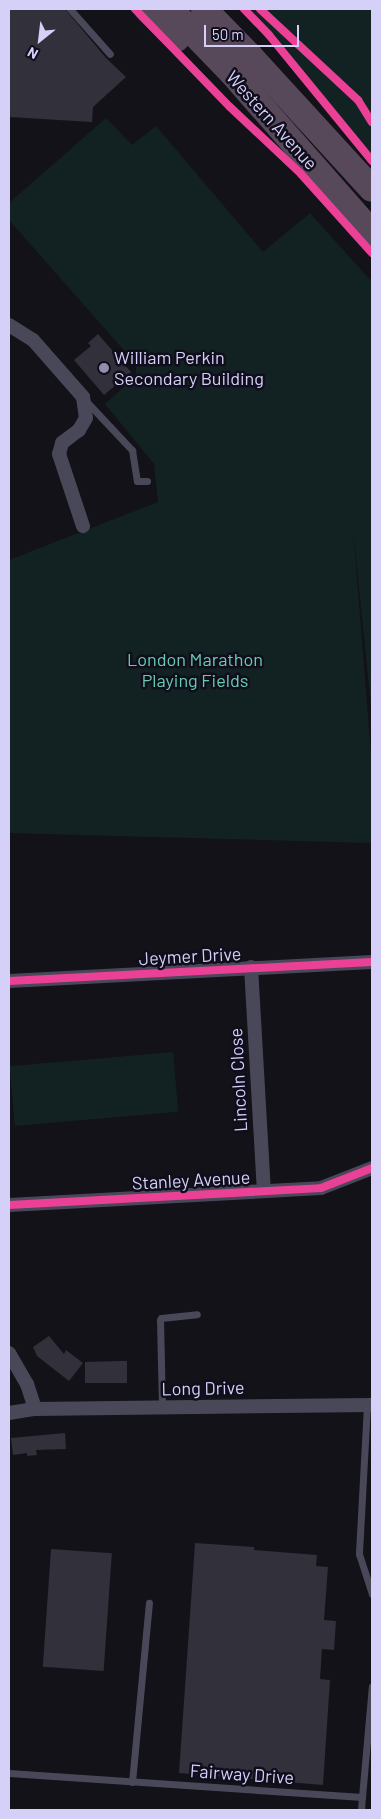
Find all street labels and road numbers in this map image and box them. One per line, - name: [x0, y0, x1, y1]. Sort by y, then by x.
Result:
- street label: Western Avenue: [222, 66, 322, 174]
- street label: Jeymer Drive: [138, 943, 242, 969]
- street label: Lincoln Close: [224, 1027, 252, 1133]
- street label: Stanley Avenue: [131, 1166, 251, 1194]
- street label: Long Drive: [161, 1376, 245, 1400]
- street label: Fairway Drive: [189, 1760, 295, 1788]

